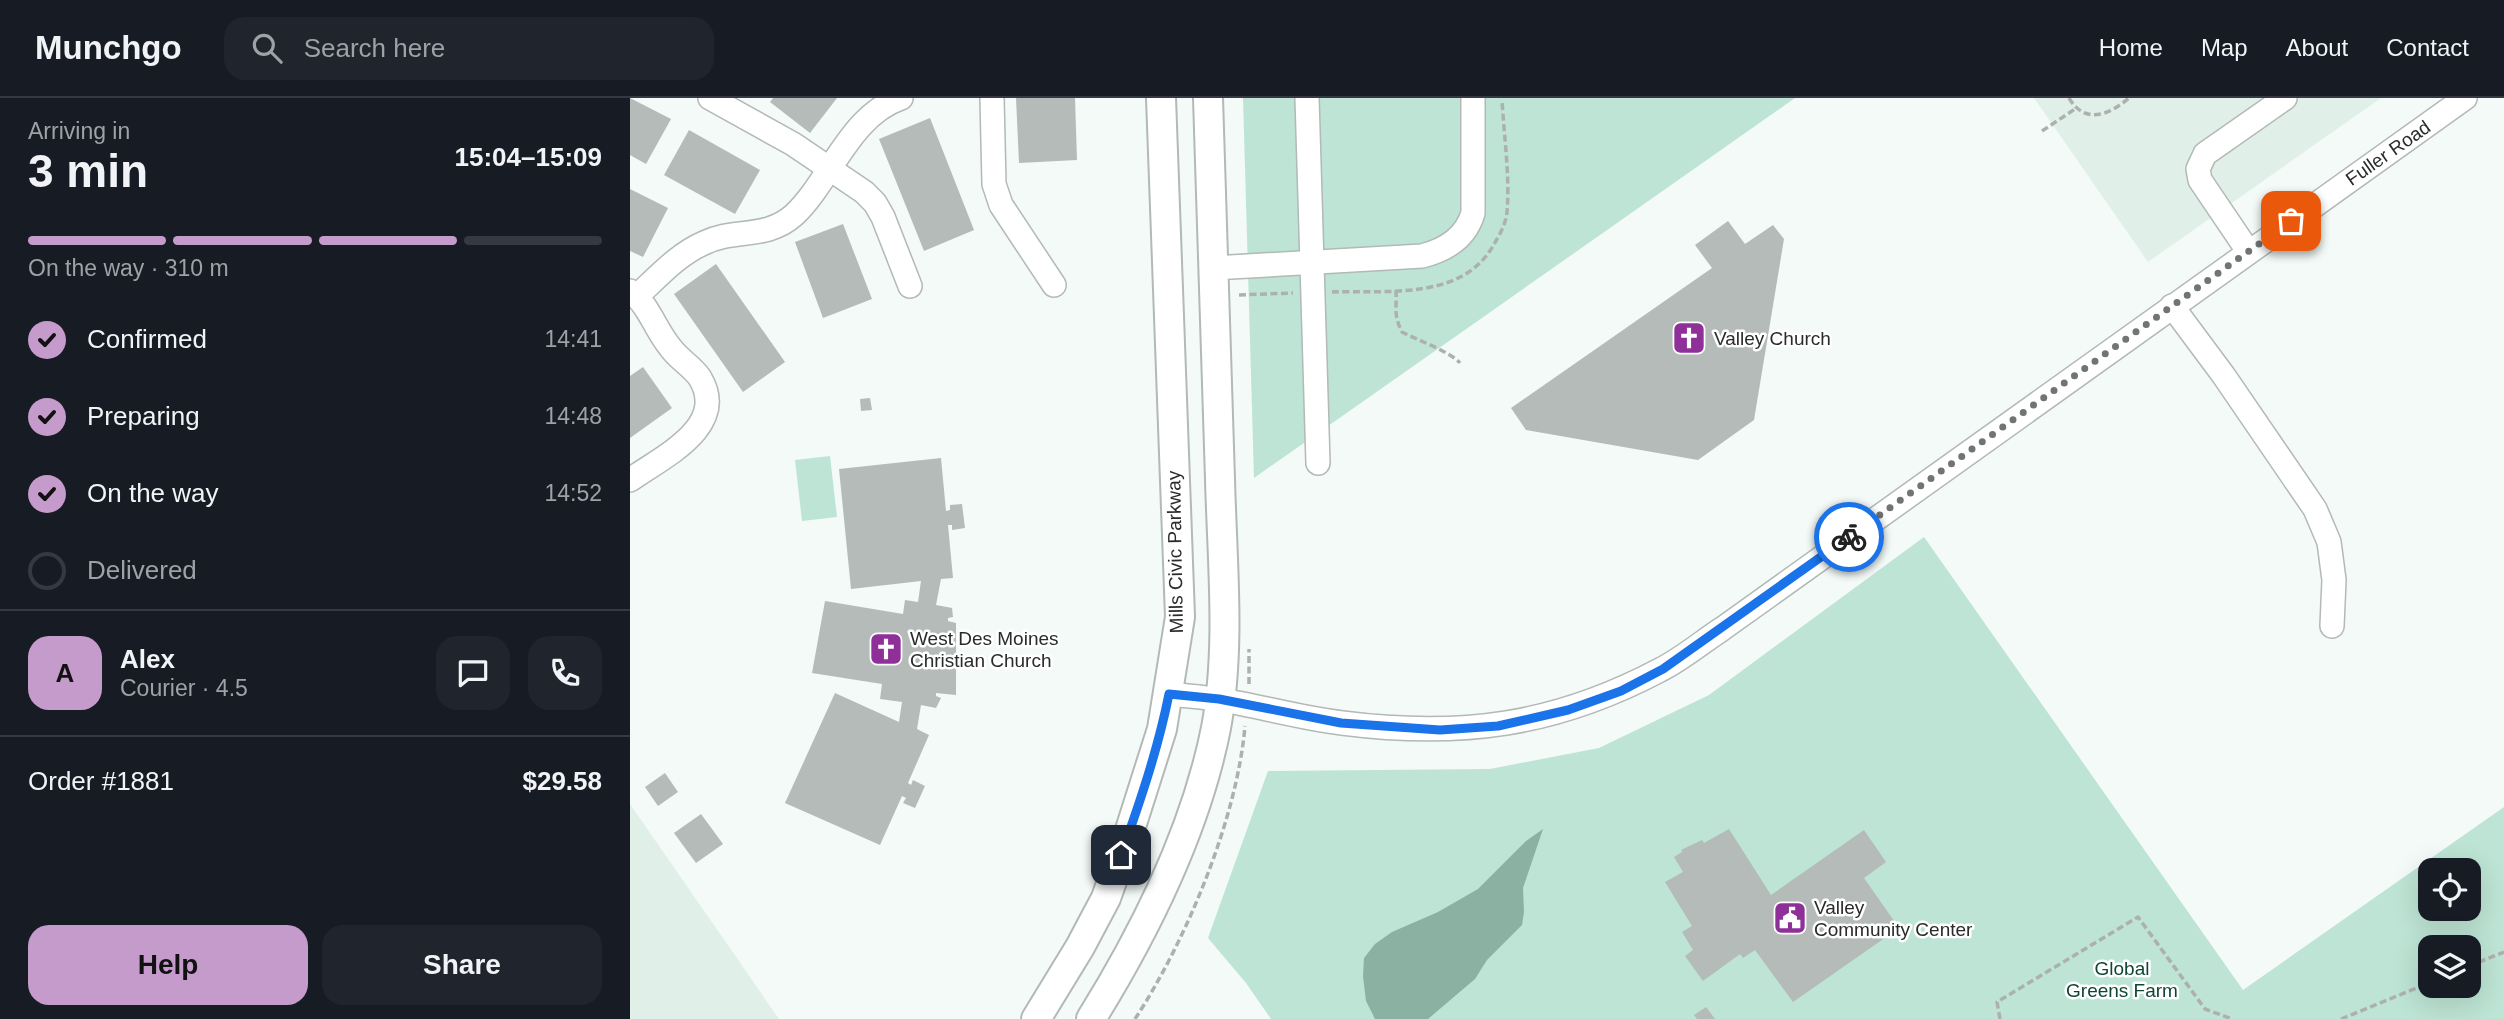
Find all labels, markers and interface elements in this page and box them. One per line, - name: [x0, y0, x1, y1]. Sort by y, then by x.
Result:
- search box: [224, 17, 714, 80]
- text: Munchgo: [35, 29, 182, 66]
- icon: search: [248, 29, 286, 67]
- text: Search here: [304, 33, 445, 63]
- text: Home: [2099, 34, 2163, 61]
- text: Map: [2201, 34, 2248, 61]
- text: About: [2286, 34, 2348, 61]
- text: Contact: [2386, 34, 2469, 61]
- street label: Fuller Road: [2342, 116, 2434, 190]
- text: Arriving in: [28, 118, 130, 144]
- text: 15:04–15:09: [455, 142, 602, 172]
- text: 3 min: [28, 145, 148, 197]
- pin: [2261, 191, 2321, 251]
- icon: bag: [2272, 202, 2310, 240]
- text: On the way · 310 m: [28, 255, 229, 281]
- church icon: Valley Church: [1670, 319, 1708, 357]
- icon: check: [28, 321, 66, 359]
- text: Confirmed: [87, 324, 207, 354]
- text: 14:41: [544, 326, 602, 352]
- place label: Valley Church: [1714, 328, 1831, 349]
- icon: check: [28, 398, 66, 436]
- text: Preparing: [87, 401, 200, 431]
- text: 14:48: [544, 403, 602, 429]
- street label: Mills Civic Parkway: [1163, 470, 1187, 633]
- icon: check: [28, 475, 66, 513]
- text: On the way: [87, 478, 219, 508]
- text: 14:52: [544, 480, 602, 506]
- courier: [1814, 502, 1884, 572]
- icon: bike: [1830, 518, 1868, 556]
- text: Delivered: [87, 555, 197, 585]
- place label: West Des Moines Christian Church: [910, 628, 1059, 671]
- church icon: West Des Moines Christian Church: [867, 630, 905, 668]
- button: chat: [436, 636, 510, 710]
- button: phone: [528, 636, 602, 710]
- text: Alex: [120, 644, 175, 674]
- text: A: [56, 658, 74, 688]
- text: Courier · 4.5: [120, 675, 248, 701]
- text: Order #1881: [28, 766, 174, 796]
- text: $29.58: [522, 766, 602, 796]
- pin: [1091, 825, 1151, 885]
- icon: home: [1102, 836, 1140, 874]
- map controls: [2418, 858, 2481, 998]
- button: locate: [2418, 858, 2481, 921]
- place label: Valley Community Center: [1814, 897, 1973, 940]
- public building icon: Valley Community Center: [1771, 899, 1809, 937]
- button: Help: [28, 925, 308, 1005]
- button: Share: [322, 925, 602, 1005]
- button: layers: [2418, 935, 2481, 998]
- park label: Global Greens Farm: [2066, 958, 2178, 1001]

